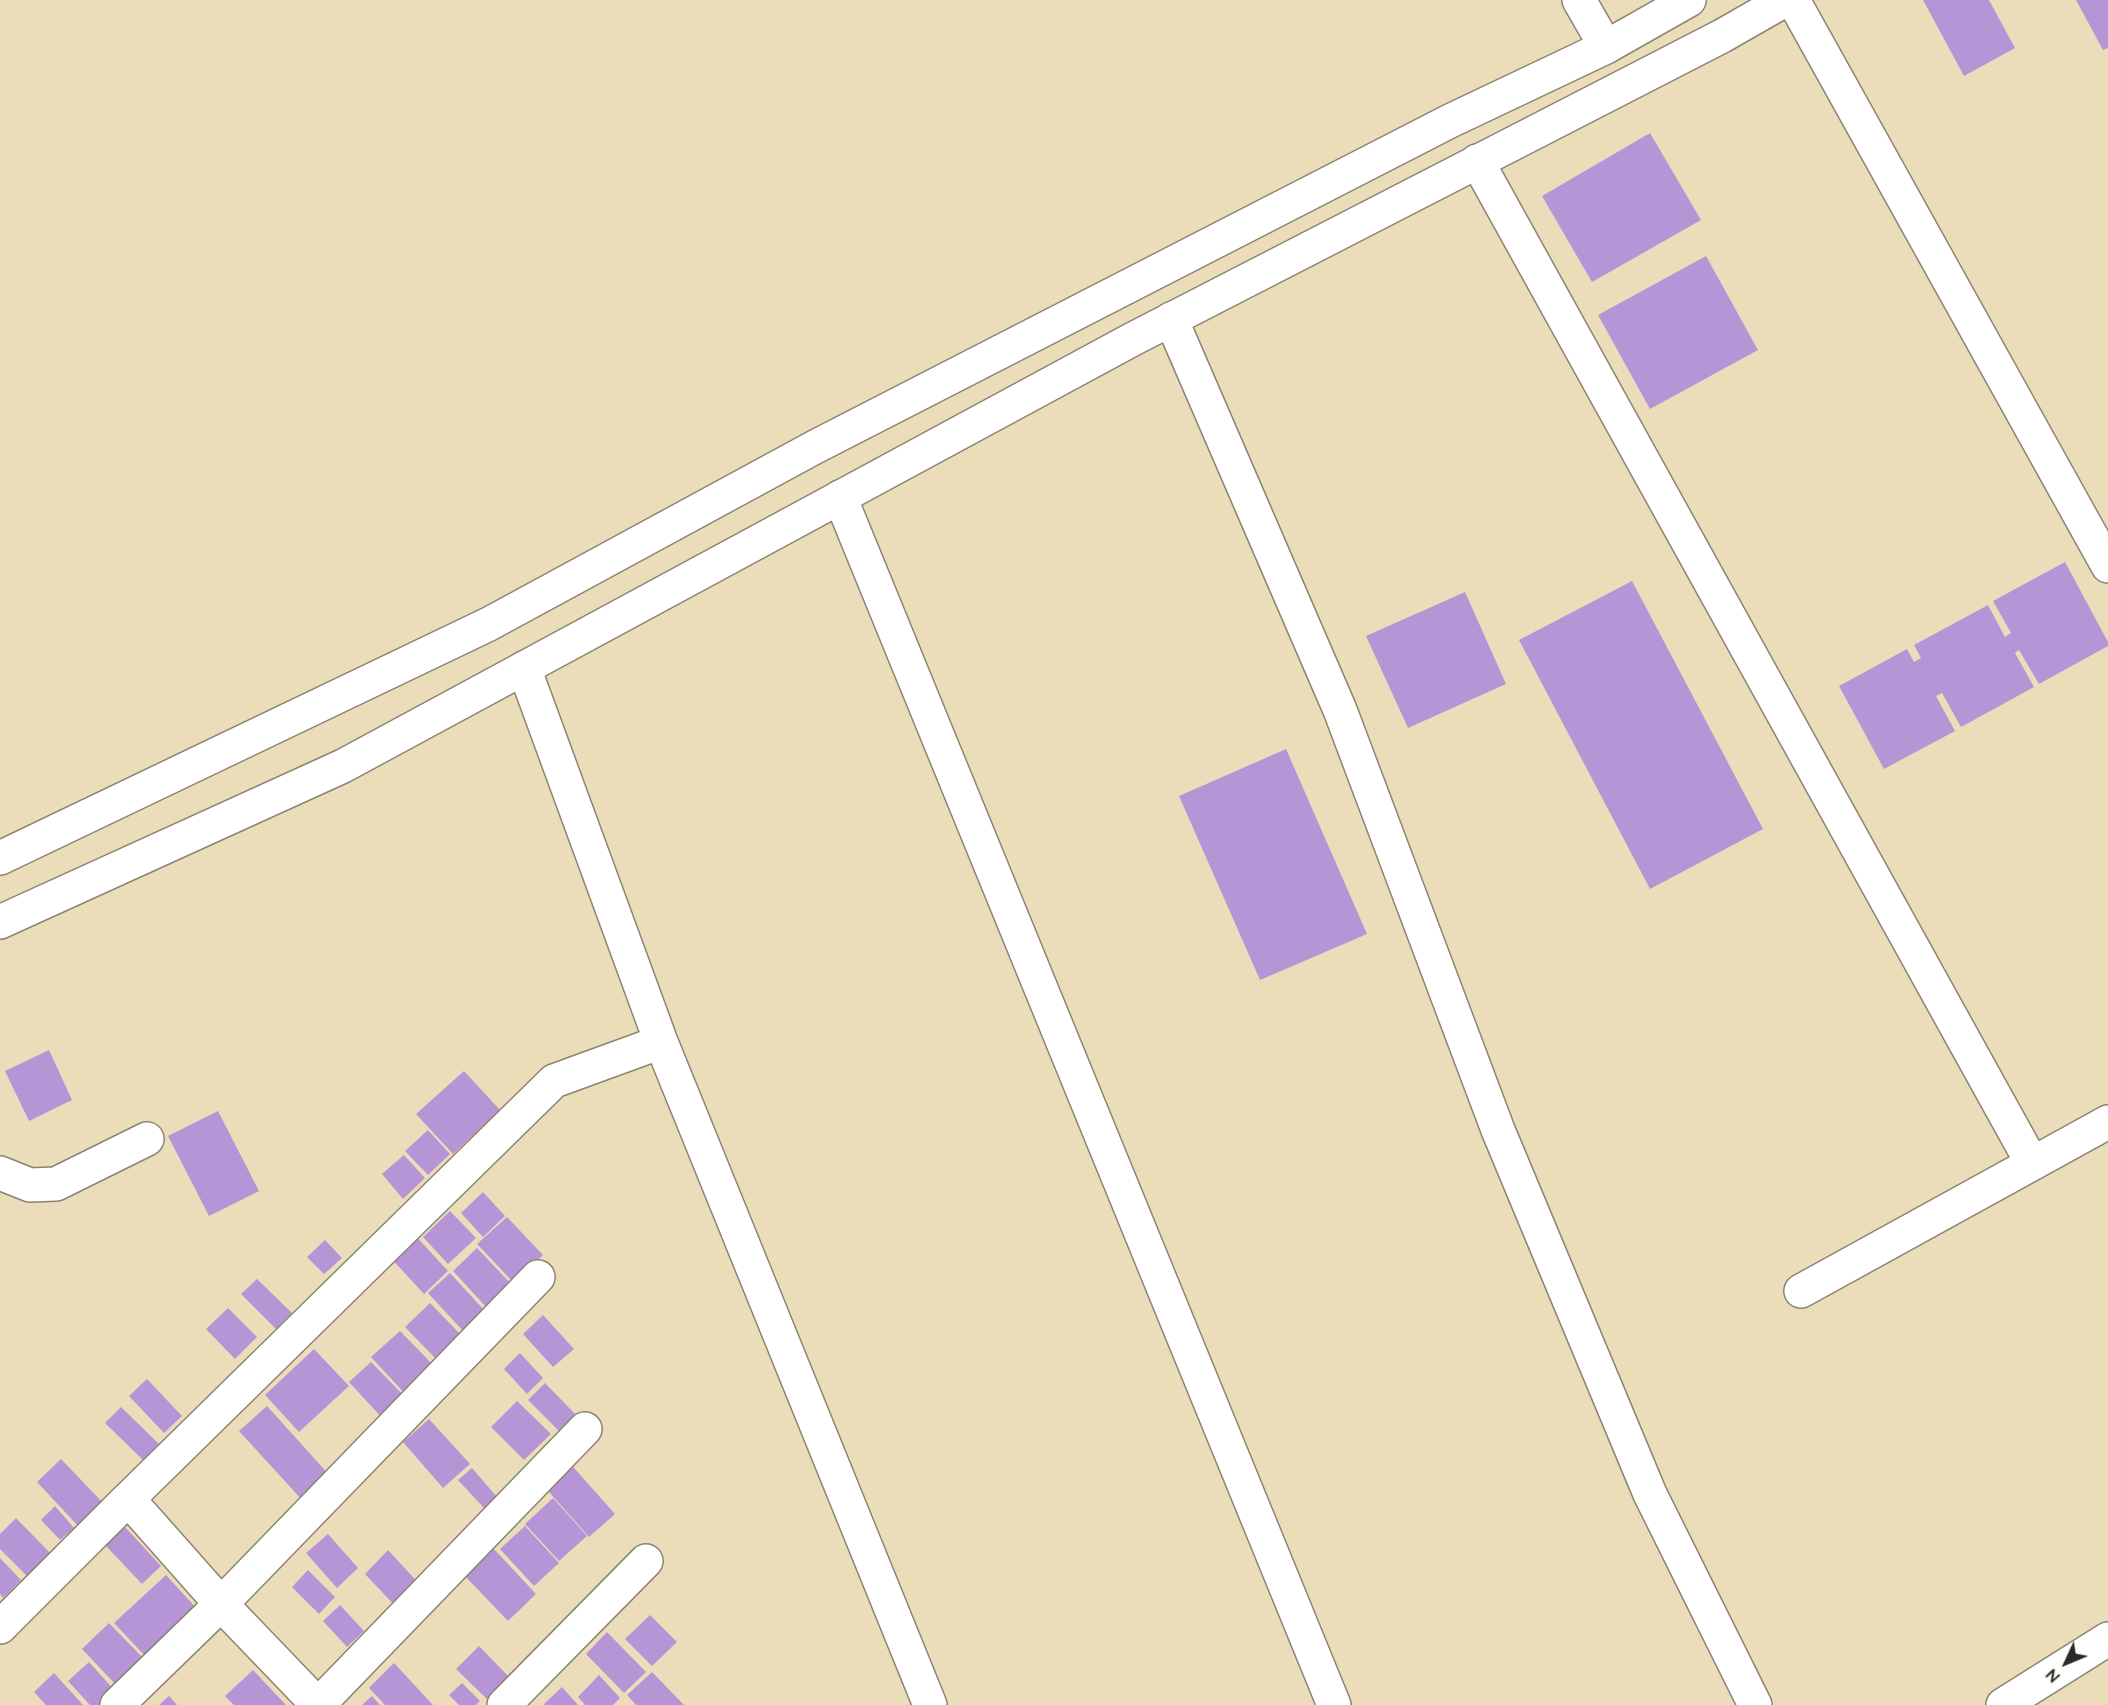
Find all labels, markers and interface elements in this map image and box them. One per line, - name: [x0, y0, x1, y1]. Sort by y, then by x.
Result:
- north arrow: [2036, 1633, 2096, 1693]
- text: N: [2042, 1664, 2064, 1687]

